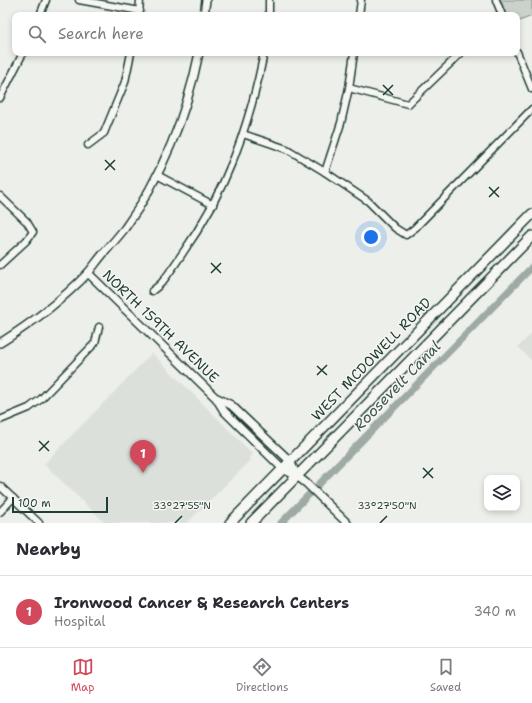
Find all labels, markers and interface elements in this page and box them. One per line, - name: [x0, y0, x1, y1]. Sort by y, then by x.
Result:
- search box: [12, 12, 520, 56]
- icon: search: [26, 23, 48, 45]
- text: Search here: [58, 24, 144, 44]
- your location: [361, 227, 381, 247]
- street label: NORTH 159TH AVENUE: [99, 266, 223, 387]
- street label: WEST MCDOWELL ROAD: [307, 294, 435, 424]
- water label: Roosevelt Canal: [349, 336, 445, 435]
- pin: 1: [130, 440, 156, 473]
- map controls: [484, 475, 520, 511]
- button: layers: [484, 475, 520, 511]
- scale bar: [12, 495, 108, 514]
- text: 100 m: [18, 496, 51, 511]
- text: 33°27'55"N: [153, 499, 211, 512]
- text: 33°27'50"N: [357, 499, 417, 512]
- text: Nearby: [16, 538, 81, 560]
- text: Ironwood Cancer & Research Centers: [54, 593, 349, 613]
- text: 1: [26, 603, 32, 620]
- text: 340 m: [474, 603, 516, 620]
- text: Hospital: [54, 613, 105, 630]
- tab: Map: [71, 656, 94, 695]
- tab: Directions: [236, 656, 288, 695]
- tab: Saved: [430, 656, 461, 695]

